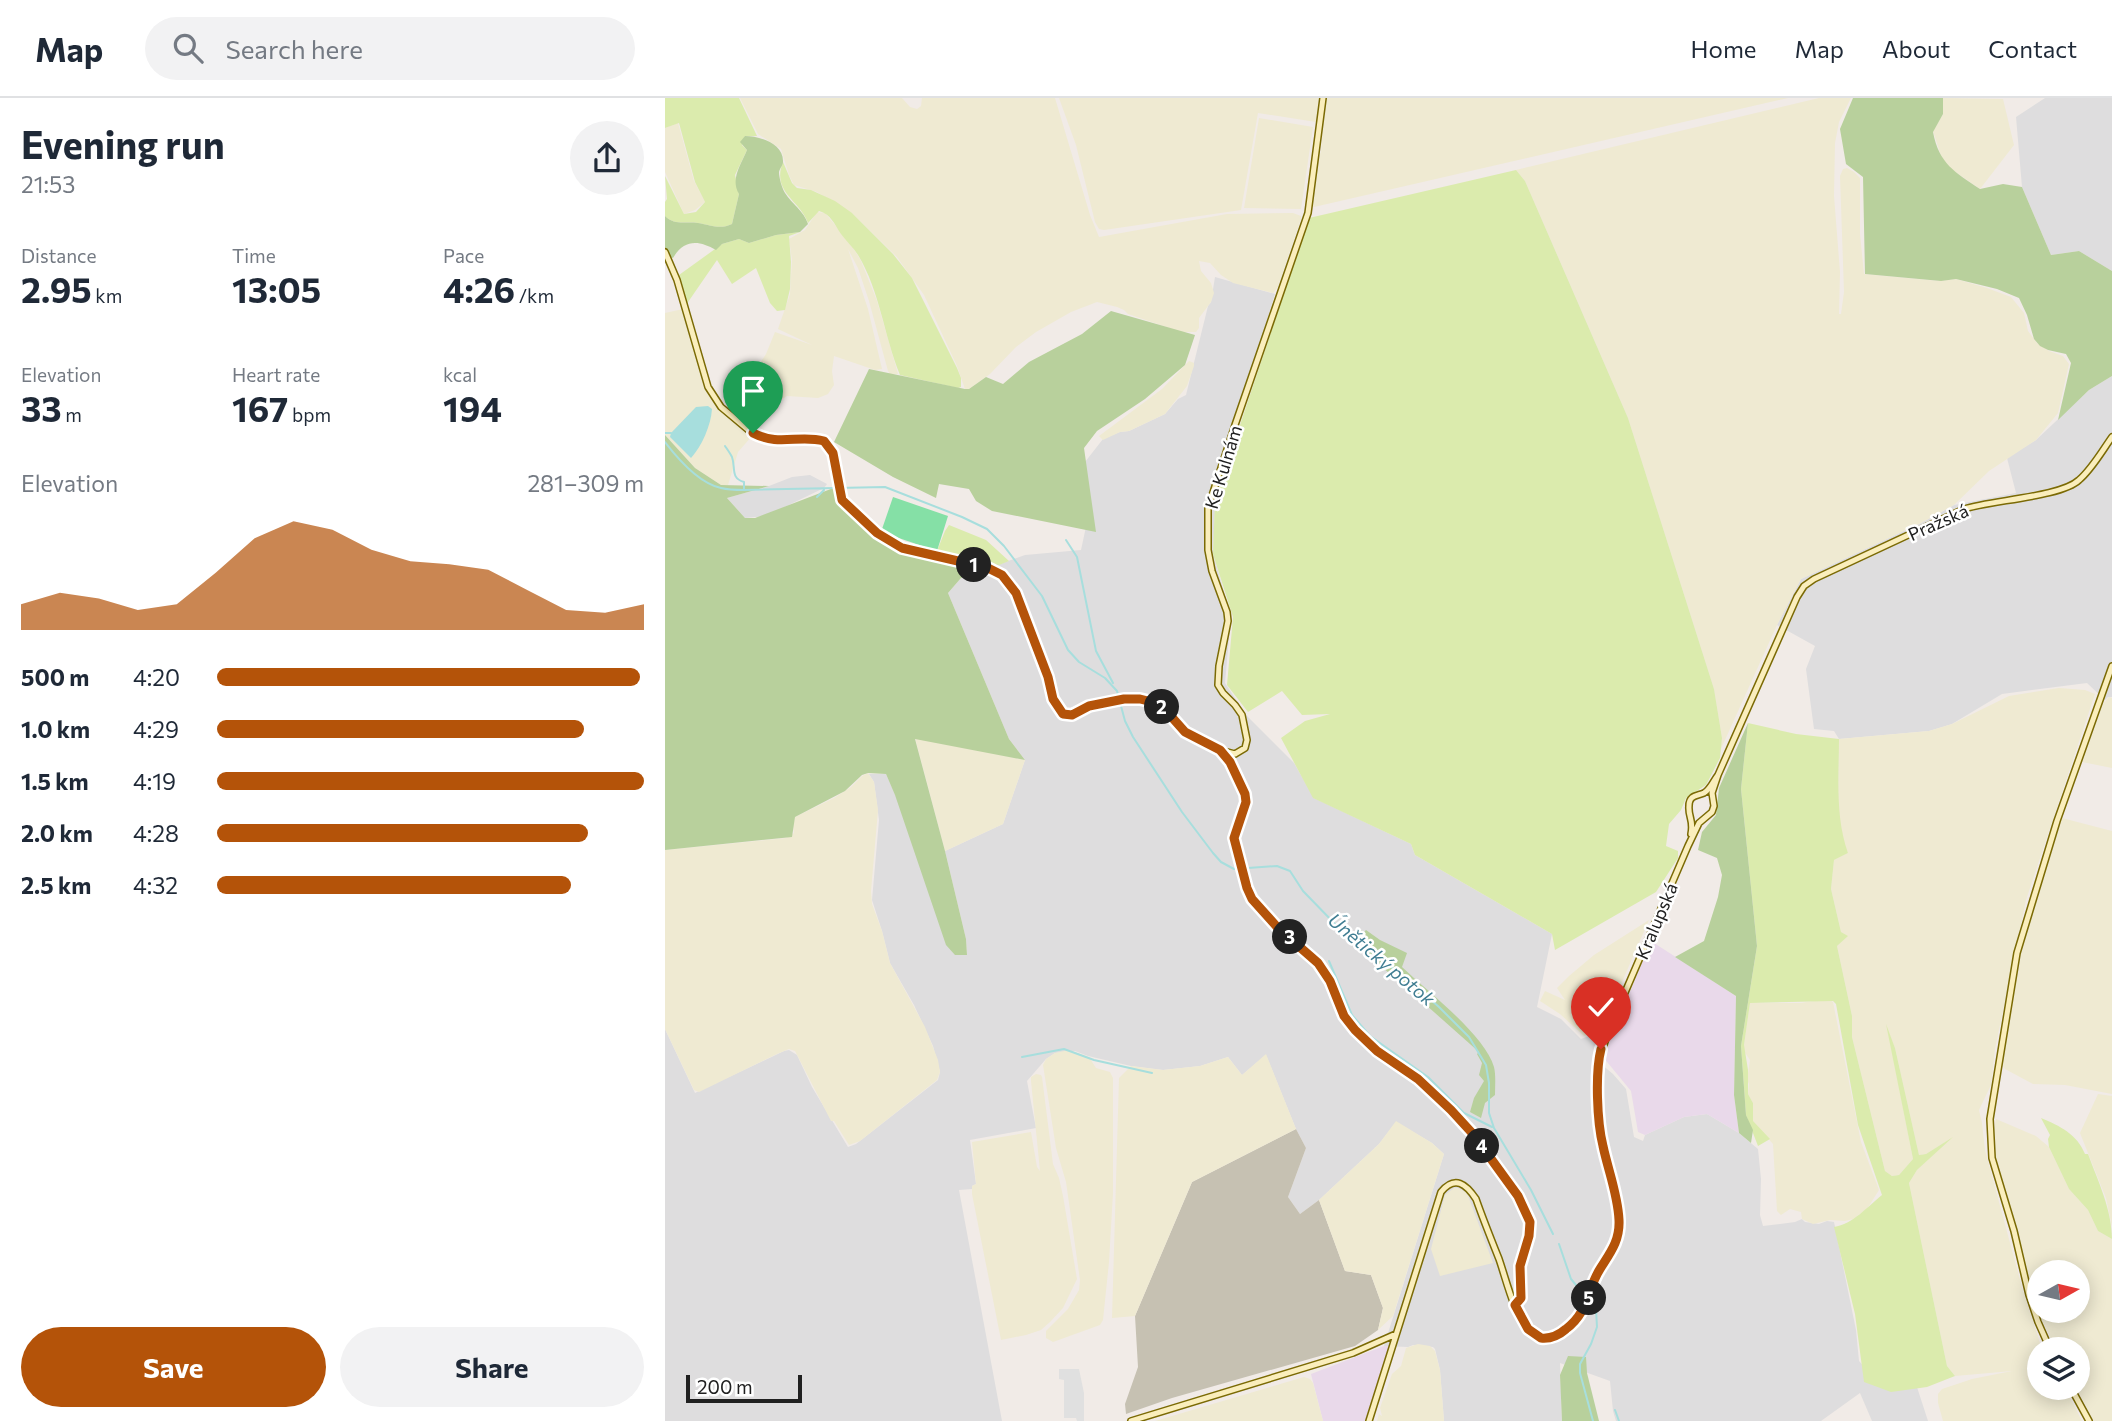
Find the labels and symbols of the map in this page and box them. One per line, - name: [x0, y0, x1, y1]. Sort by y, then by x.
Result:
- pin: [723, 361, 783, 433]
- street label: Ke Kulnám: [1200, 423, 1246, 511]
- street label: Pražská: [1904, 499, 1972, 545]
- pin: 1: [957, 547, 991, 582]
- pin: 2: [1145, 690, 1179, 724]
- street label: Kralupská: [1630, 879, 1682, 963]
- water label: Únětický potok: [1324, 907, 1441, 1011]
- pin: 3: [1273, 920, 1307, 954]
- pin: [1571, 977, 1631, 1049]
- pin: 4: [1465, 1128, 1499, 1164]
- north arrow: [2027, 1260, 2089, 1323]
- pin: 5: [1571, 1280, 1607, 1316]
- scale bar: [686, 1372, 801, 1404]

